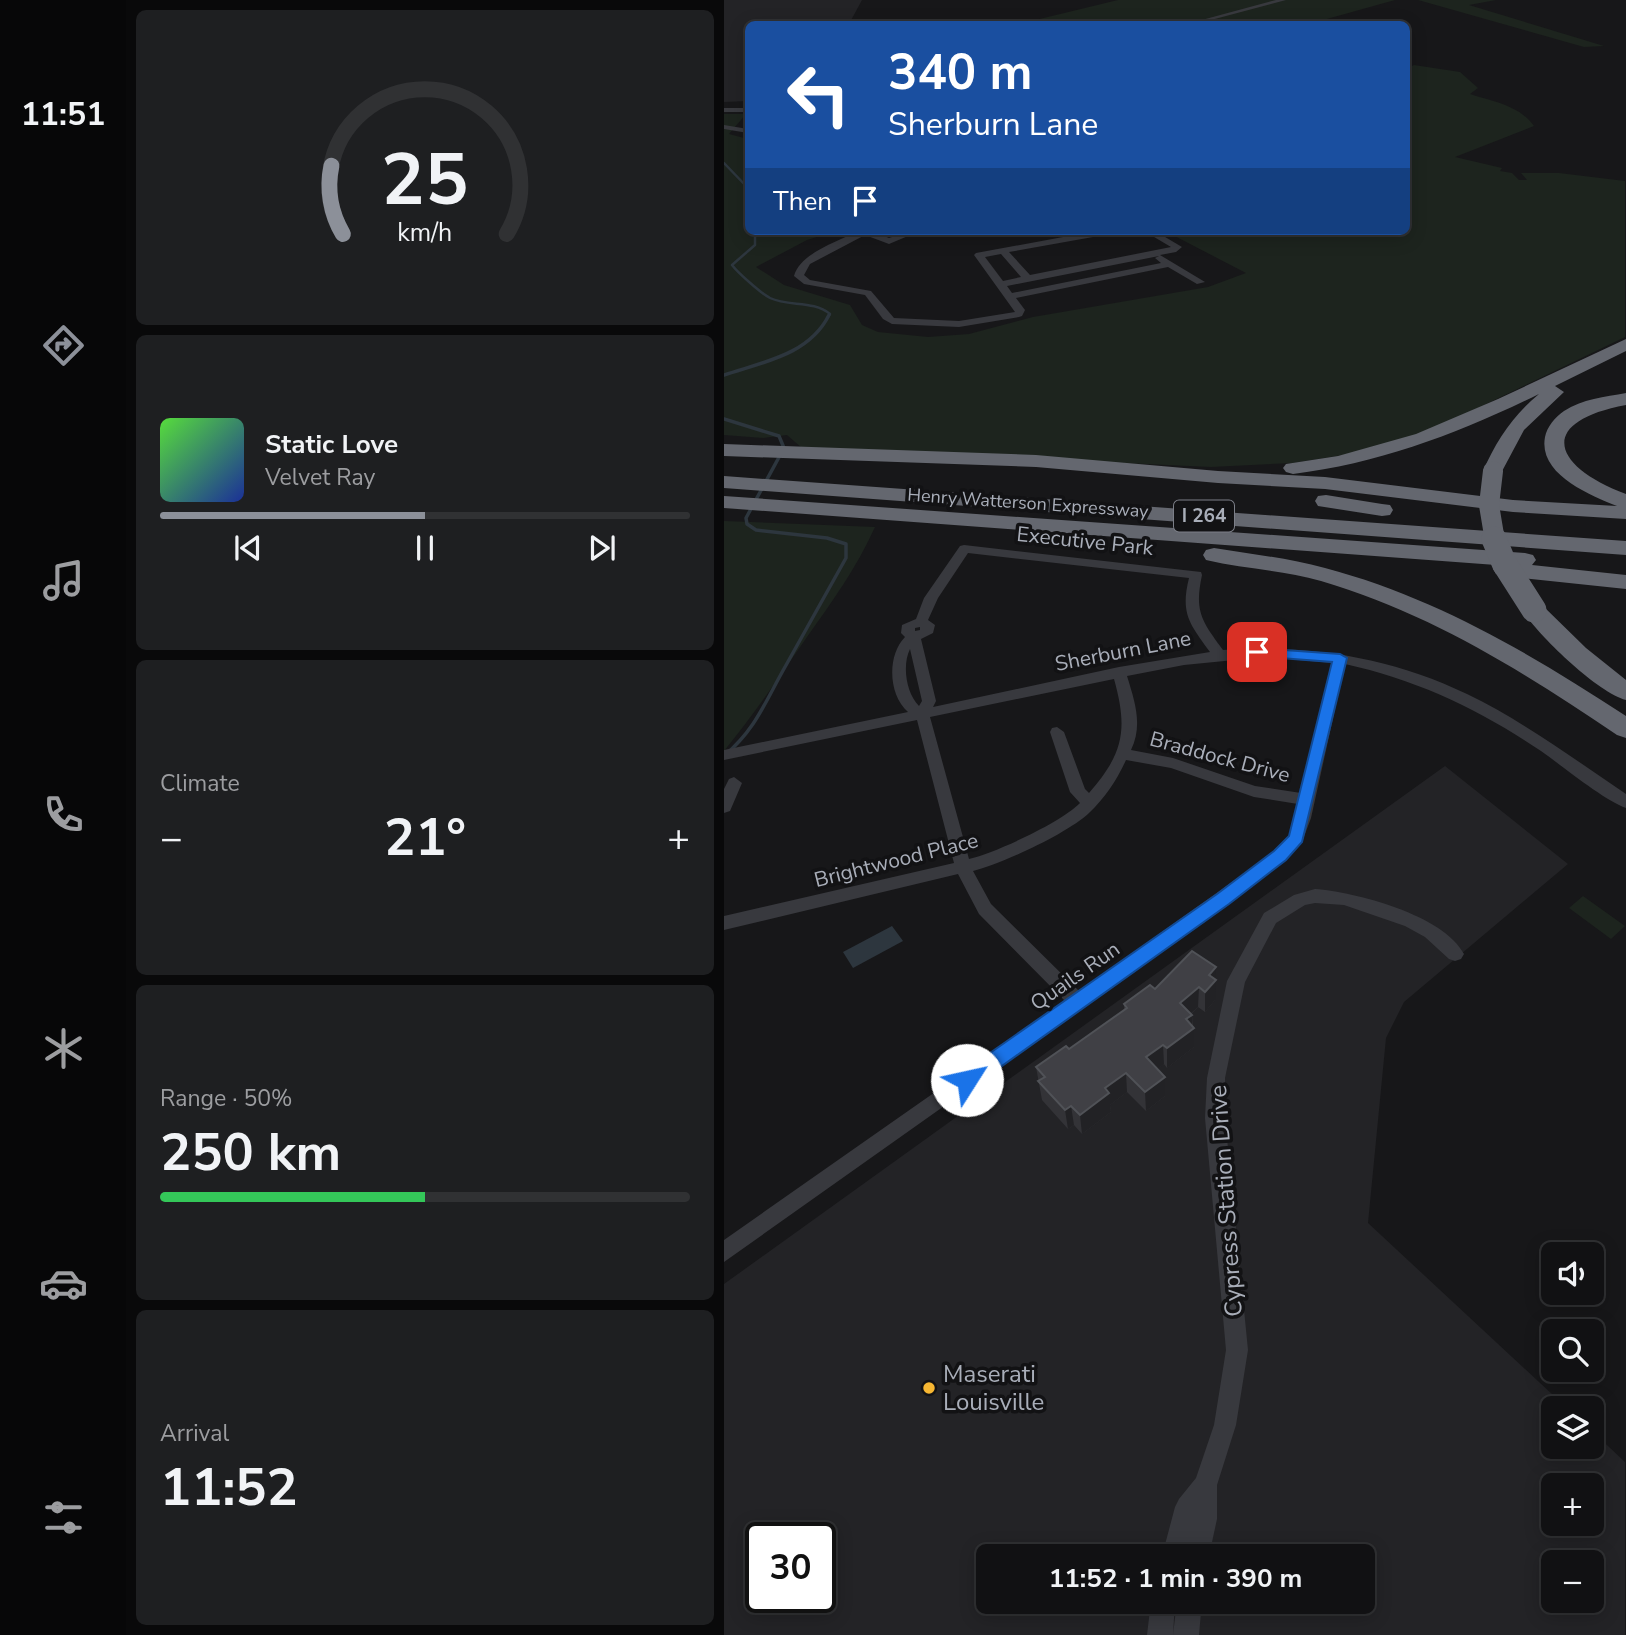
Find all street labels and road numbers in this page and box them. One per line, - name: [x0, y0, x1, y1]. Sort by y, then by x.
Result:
- street label: Henry Watterson Expressway: [907, 483, 1150, 523]
- road number: I 264: [1174, 500, 1234, 531]
- street label: Executive Park: [1015, 520, 1155, 562]
- street label: Sherburn Lane: [1053, 624, 1193, 678]
- street label: Braddock Drive: [1147, 725, 1293, 789]
- street label: Brightwood Place: [811, 826, 981, 894]
- street label: Quails Run: [1025, 935, 1125, 1017]
- street label: Cypress Station Drive: [1202, 1084, 1250, 1318]

